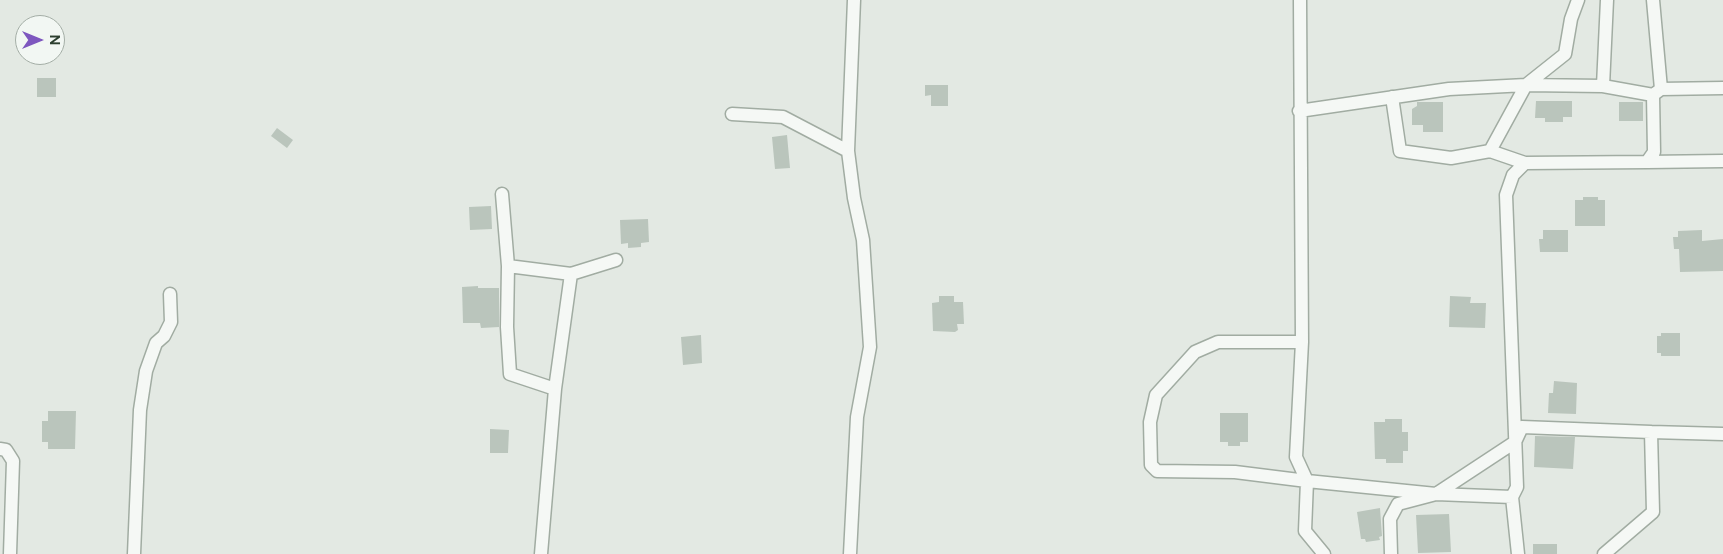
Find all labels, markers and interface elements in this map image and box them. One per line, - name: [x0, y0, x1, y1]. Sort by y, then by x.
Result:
- north arrow: [15, 15, 65, 65]
- text: N: [46, 35, 63, 45]

